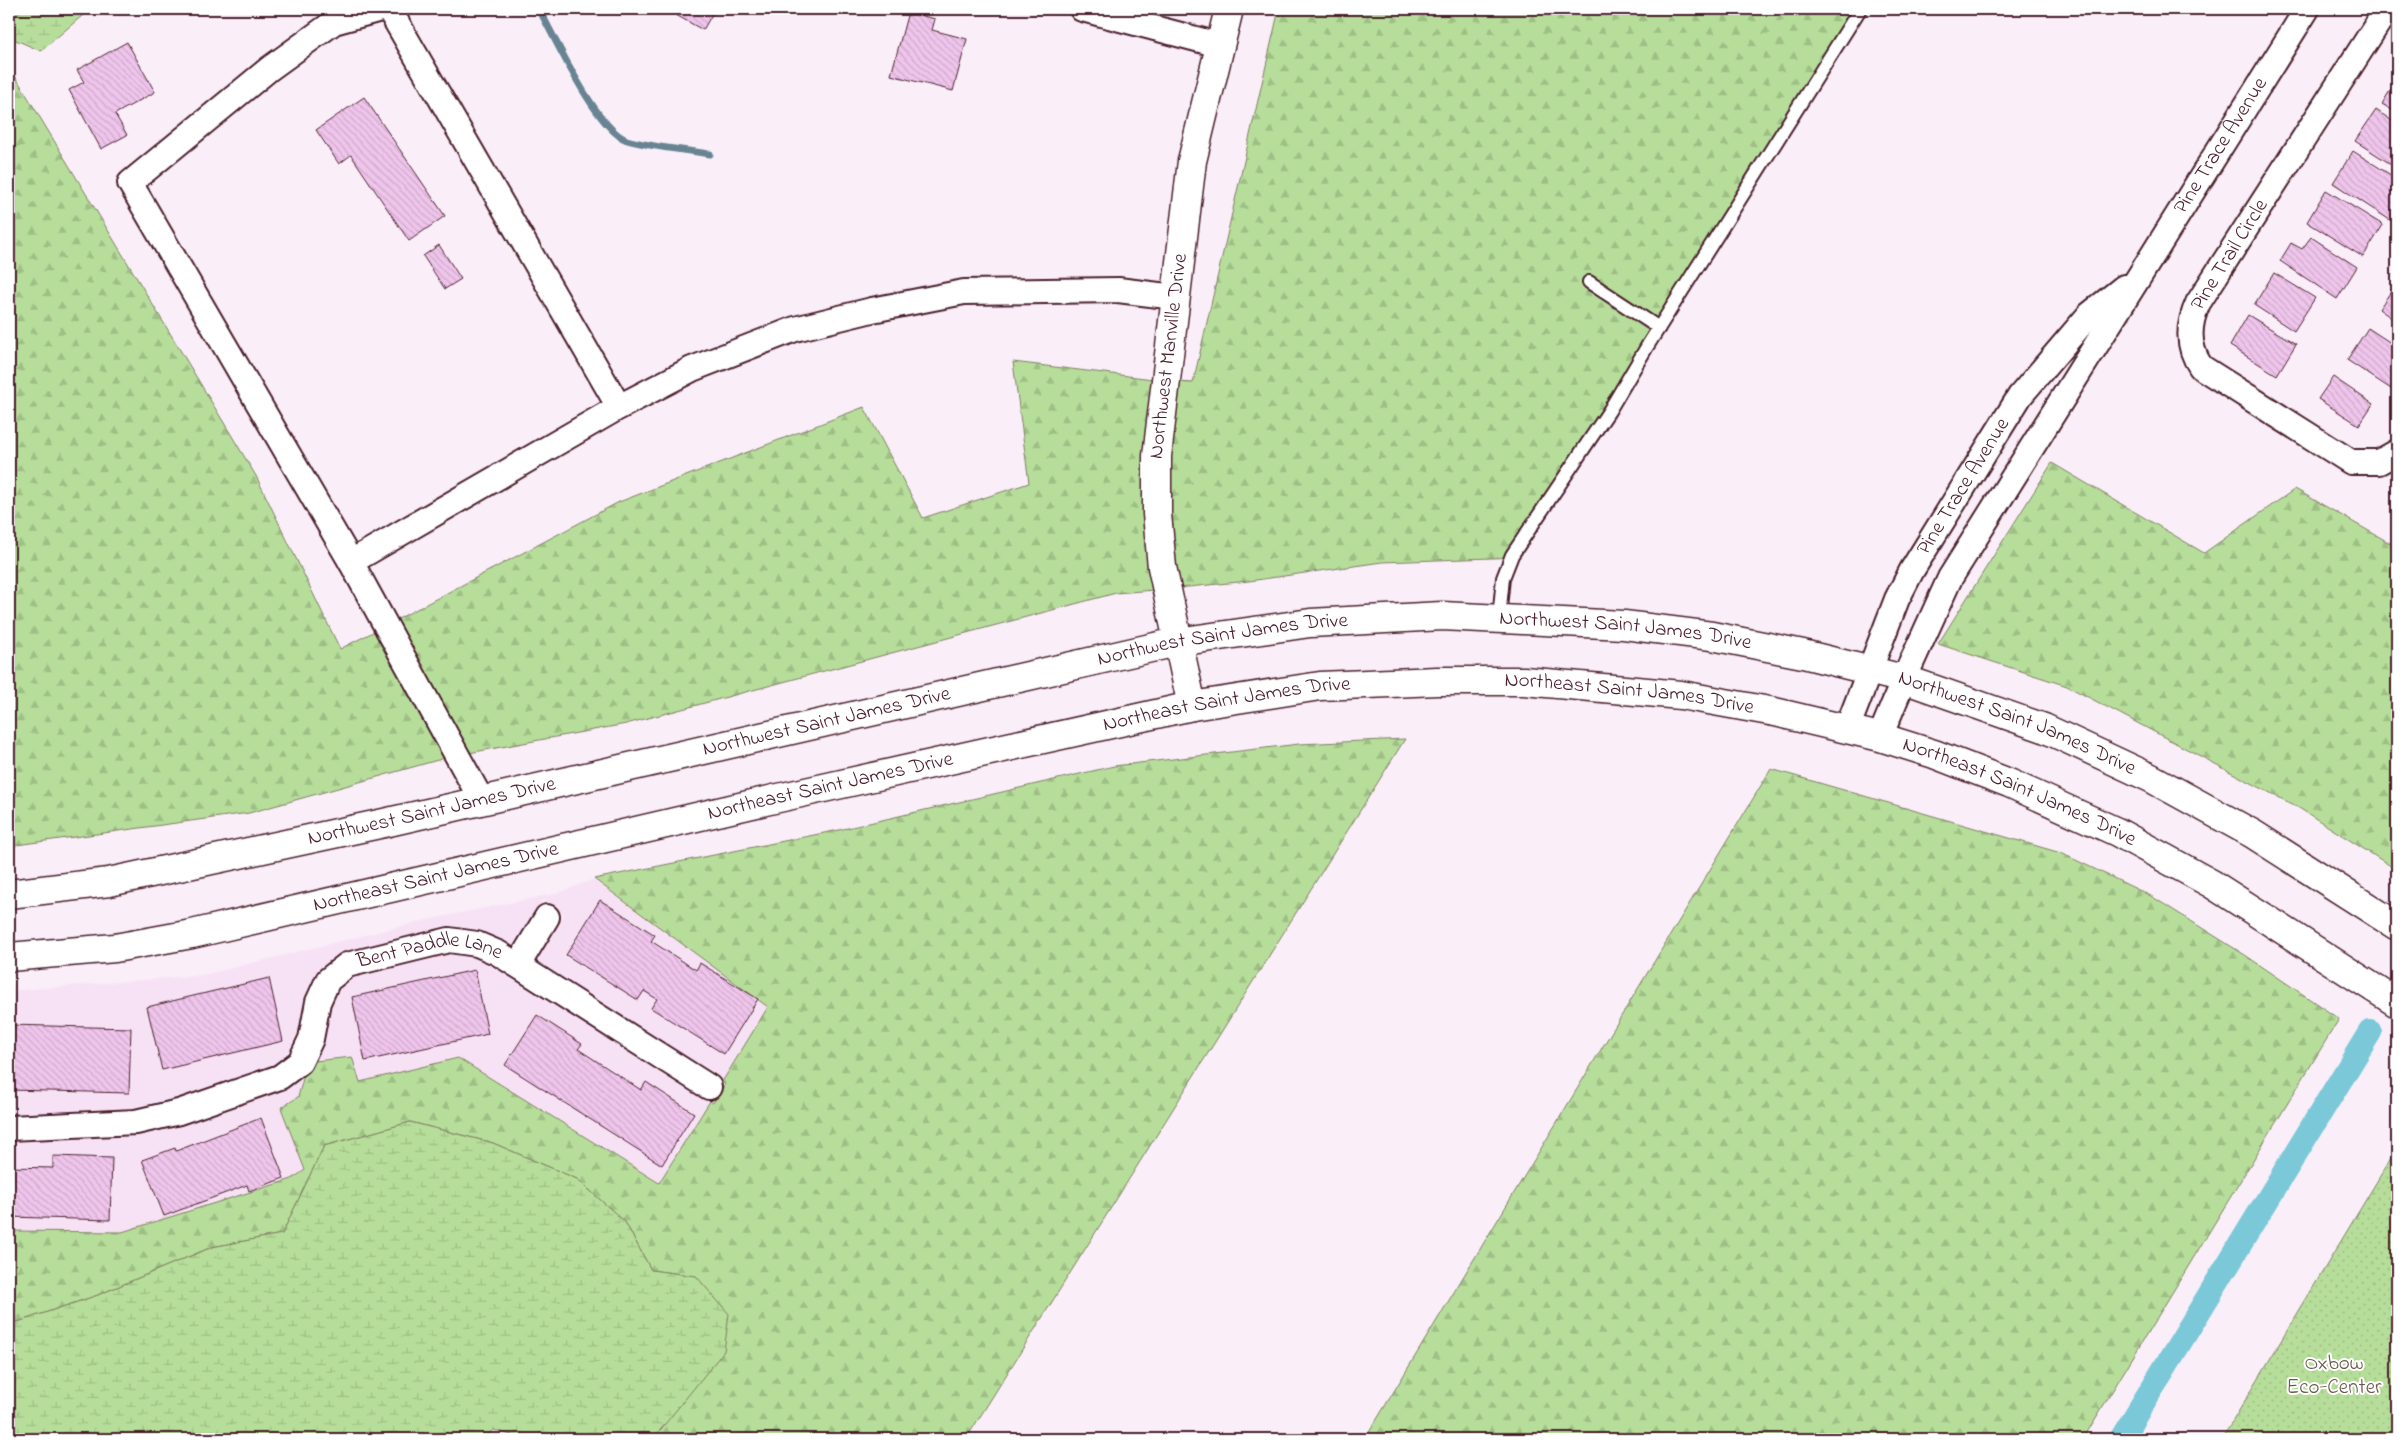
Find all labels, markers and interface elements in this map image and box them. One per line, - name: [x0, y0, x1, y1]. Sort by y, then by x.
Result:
- street label: Pine Trace Avenue: [2167, 71, 2276, 220]
- street label: Pine Trail Circle: [2184, 193, 2276, 316]
- street label: Northwest Manville Drive: [1142, 251, 1196, 461]
- street label: Pine Trace Avenue: [1910, 412, 2018, 561]
- street label: Northwest Saint James Drive: [1499, 604, 1755, 659]
- street label: Northwest Saint James Drive: [1095, 606, 1349, 675]
- street label: Northwest Saint James Drive: [1894, 663, 2141, 784]
- street label: Northeast Saint James Drive: [1505, 666, 1757, 723]
- street label: Northeast Saint James Drive: [1100, 670, 1352, 740]
- street label: Northwest Saint James Drive: [700, 679, 954, 765]
- street label: Northeast Saint James Drive: [1899, 730, 2142, 855]
- street label: Northeast Saint James Drive: [705, 744, 957, 829]
- street label: Northwest Saint James Drive: [305, 769, 559, 854]
- street label: Northeast Saint James Drive: [310, 834, 562, 920]
- street label: Bent Paddle Lane: [353, 925, 508, 977]
- park label: Oxbow Eco-Center: [2286, 1349, 2382, 1403]

